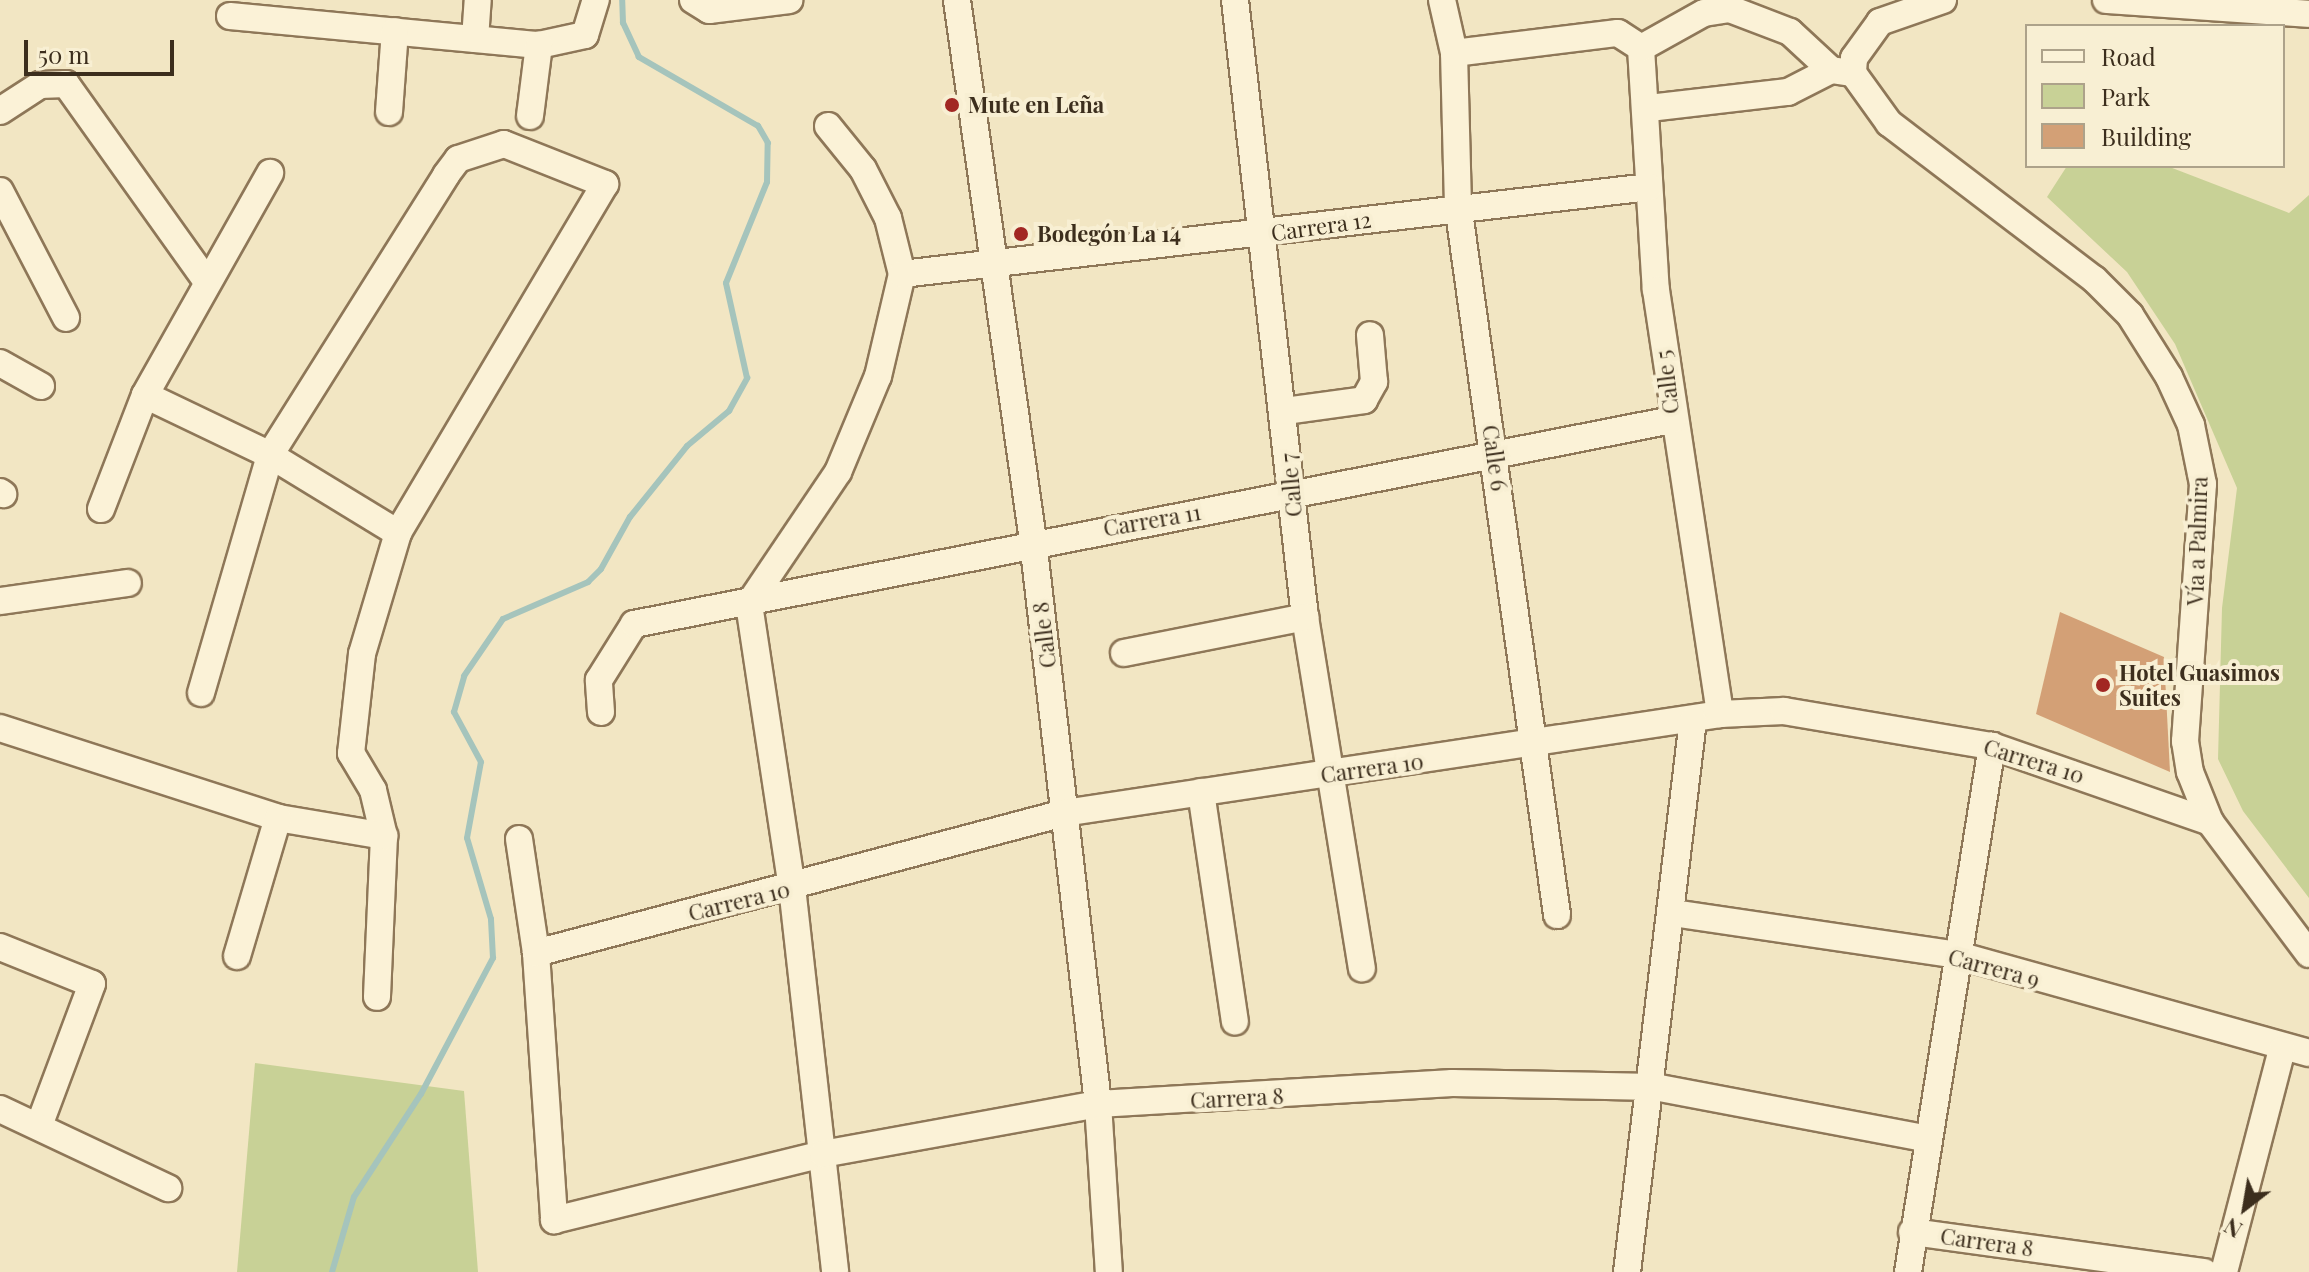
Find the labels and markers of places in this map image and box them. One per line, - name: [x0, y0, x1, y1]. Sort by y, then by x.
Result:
- place label: Mute en Leña: [968, 92, 1104, 118]
- marker: Mute en Leña: [943, 96, 961, 114]
- place label: Bodegón La 14: [1037, 221, 1181, 247]
- marker: Bodegón La 14: [1012, 225, 1030, 243]
- place label: Hotel Guasimos Suites: [2119, 659, 2280, 710]
- marker: Hotel Guasimos Suites: [2094, 676, 2112, 694]

